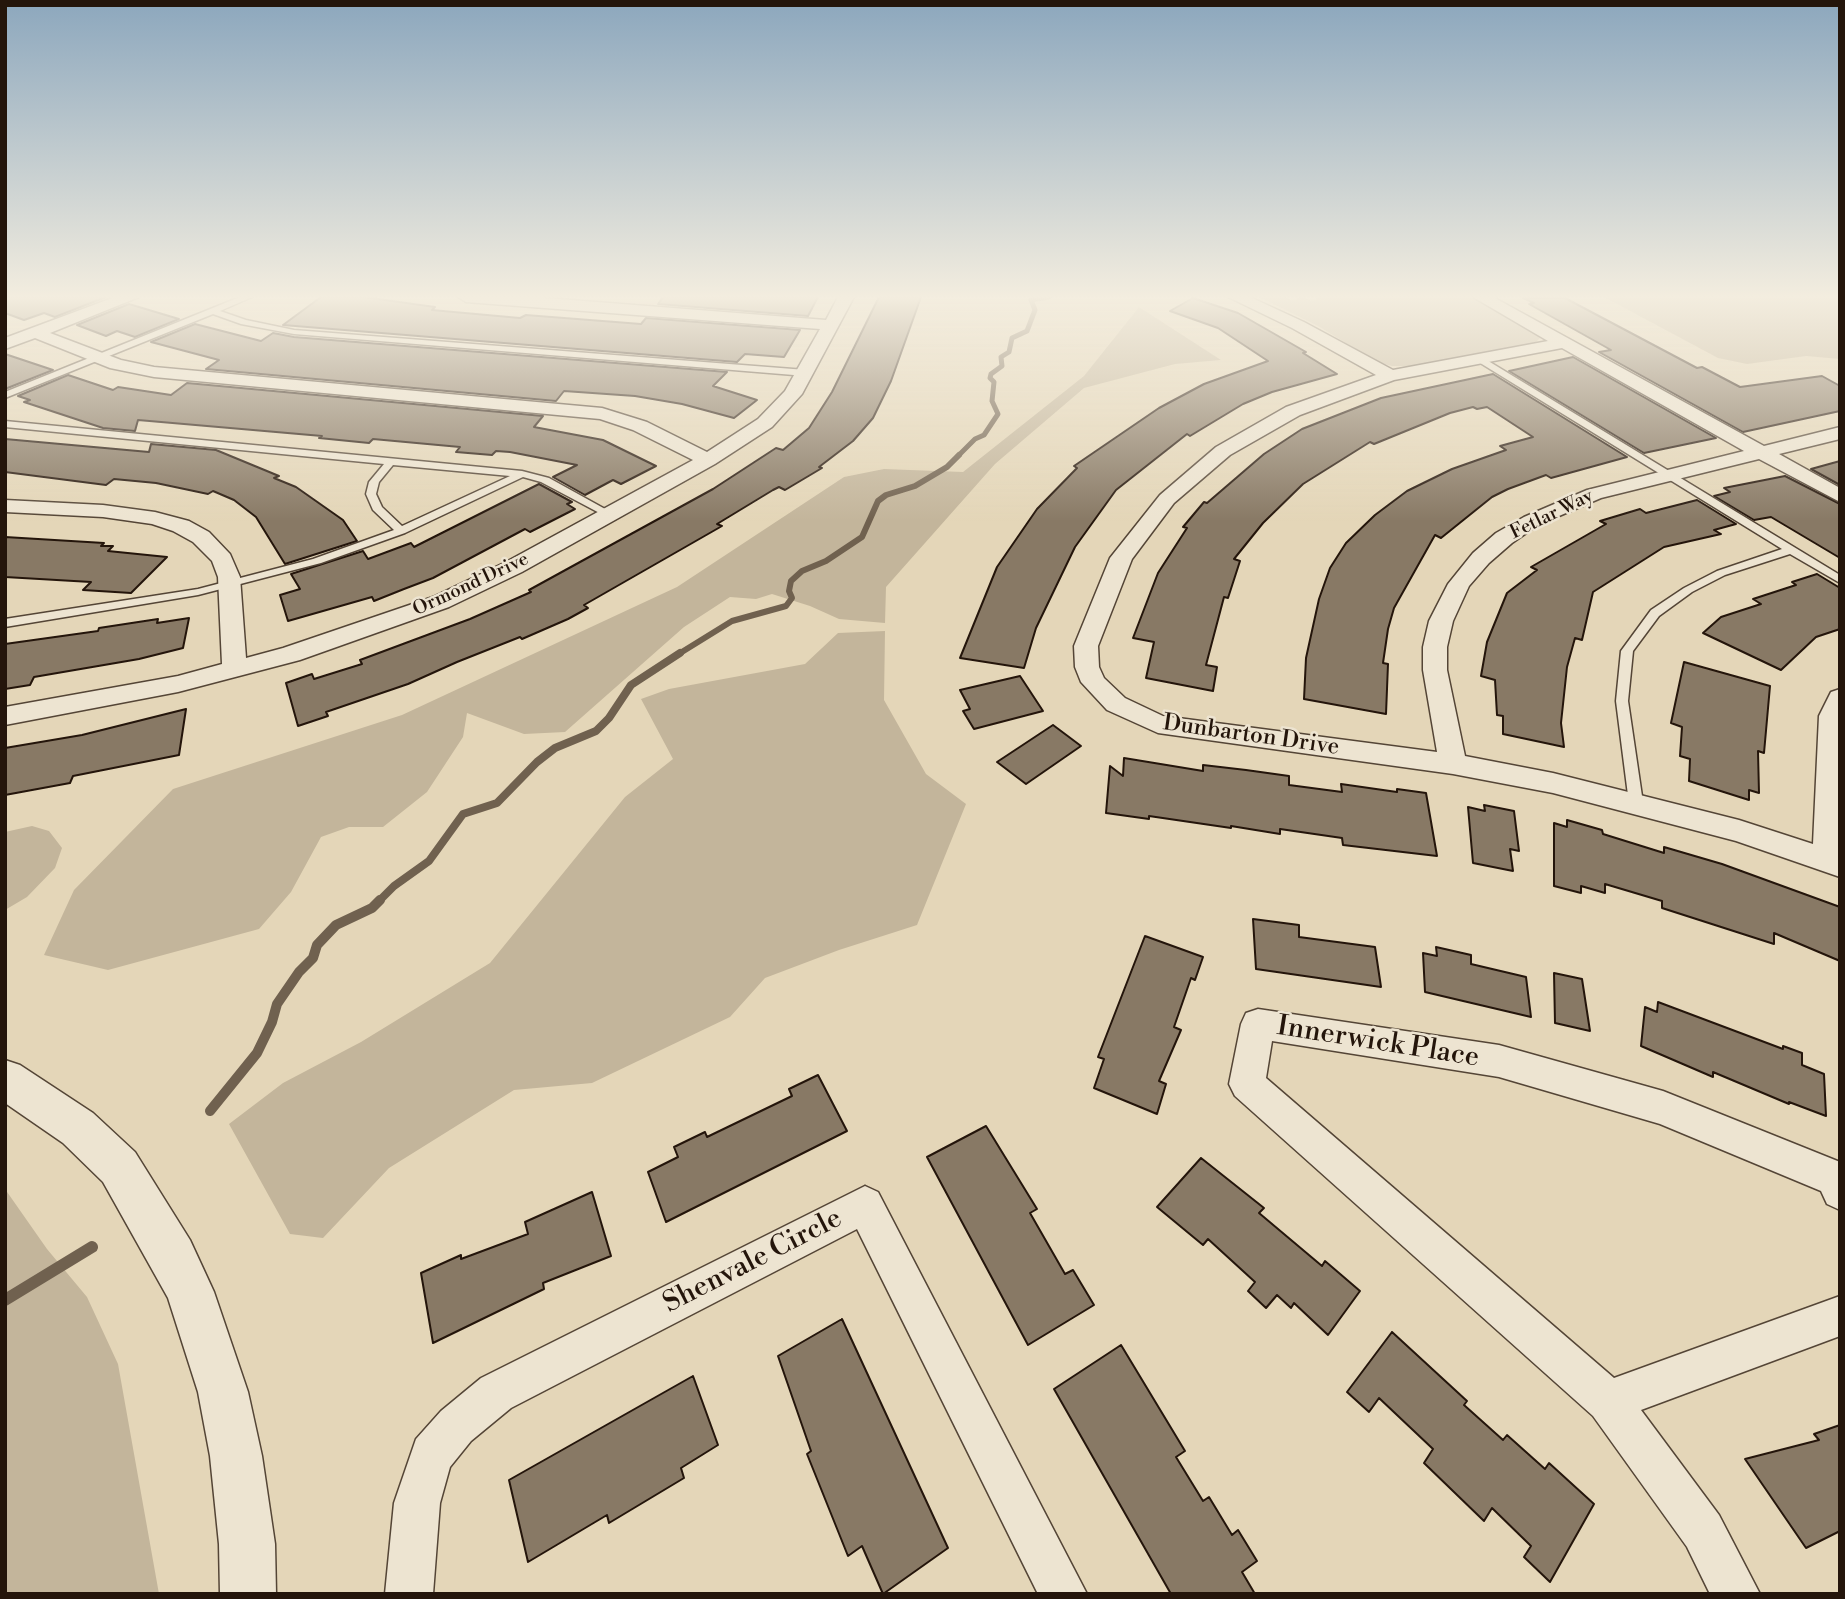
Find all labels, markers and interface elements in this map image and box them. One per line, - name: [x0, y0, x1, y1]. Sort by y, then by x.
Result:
- street label: Fetlar Way: [1507, 485, 1597, 545]
- street label: Ormond Drive: [409, 548, 533, 622]
- street label: Dunbarton Drive: [1161, 710, 1341, 762]
- street label: Innerwick Place: [1275, 1010, 1481, 1076]
- street label: Shenvale Circle: [658, 1203, 848, 1321]

